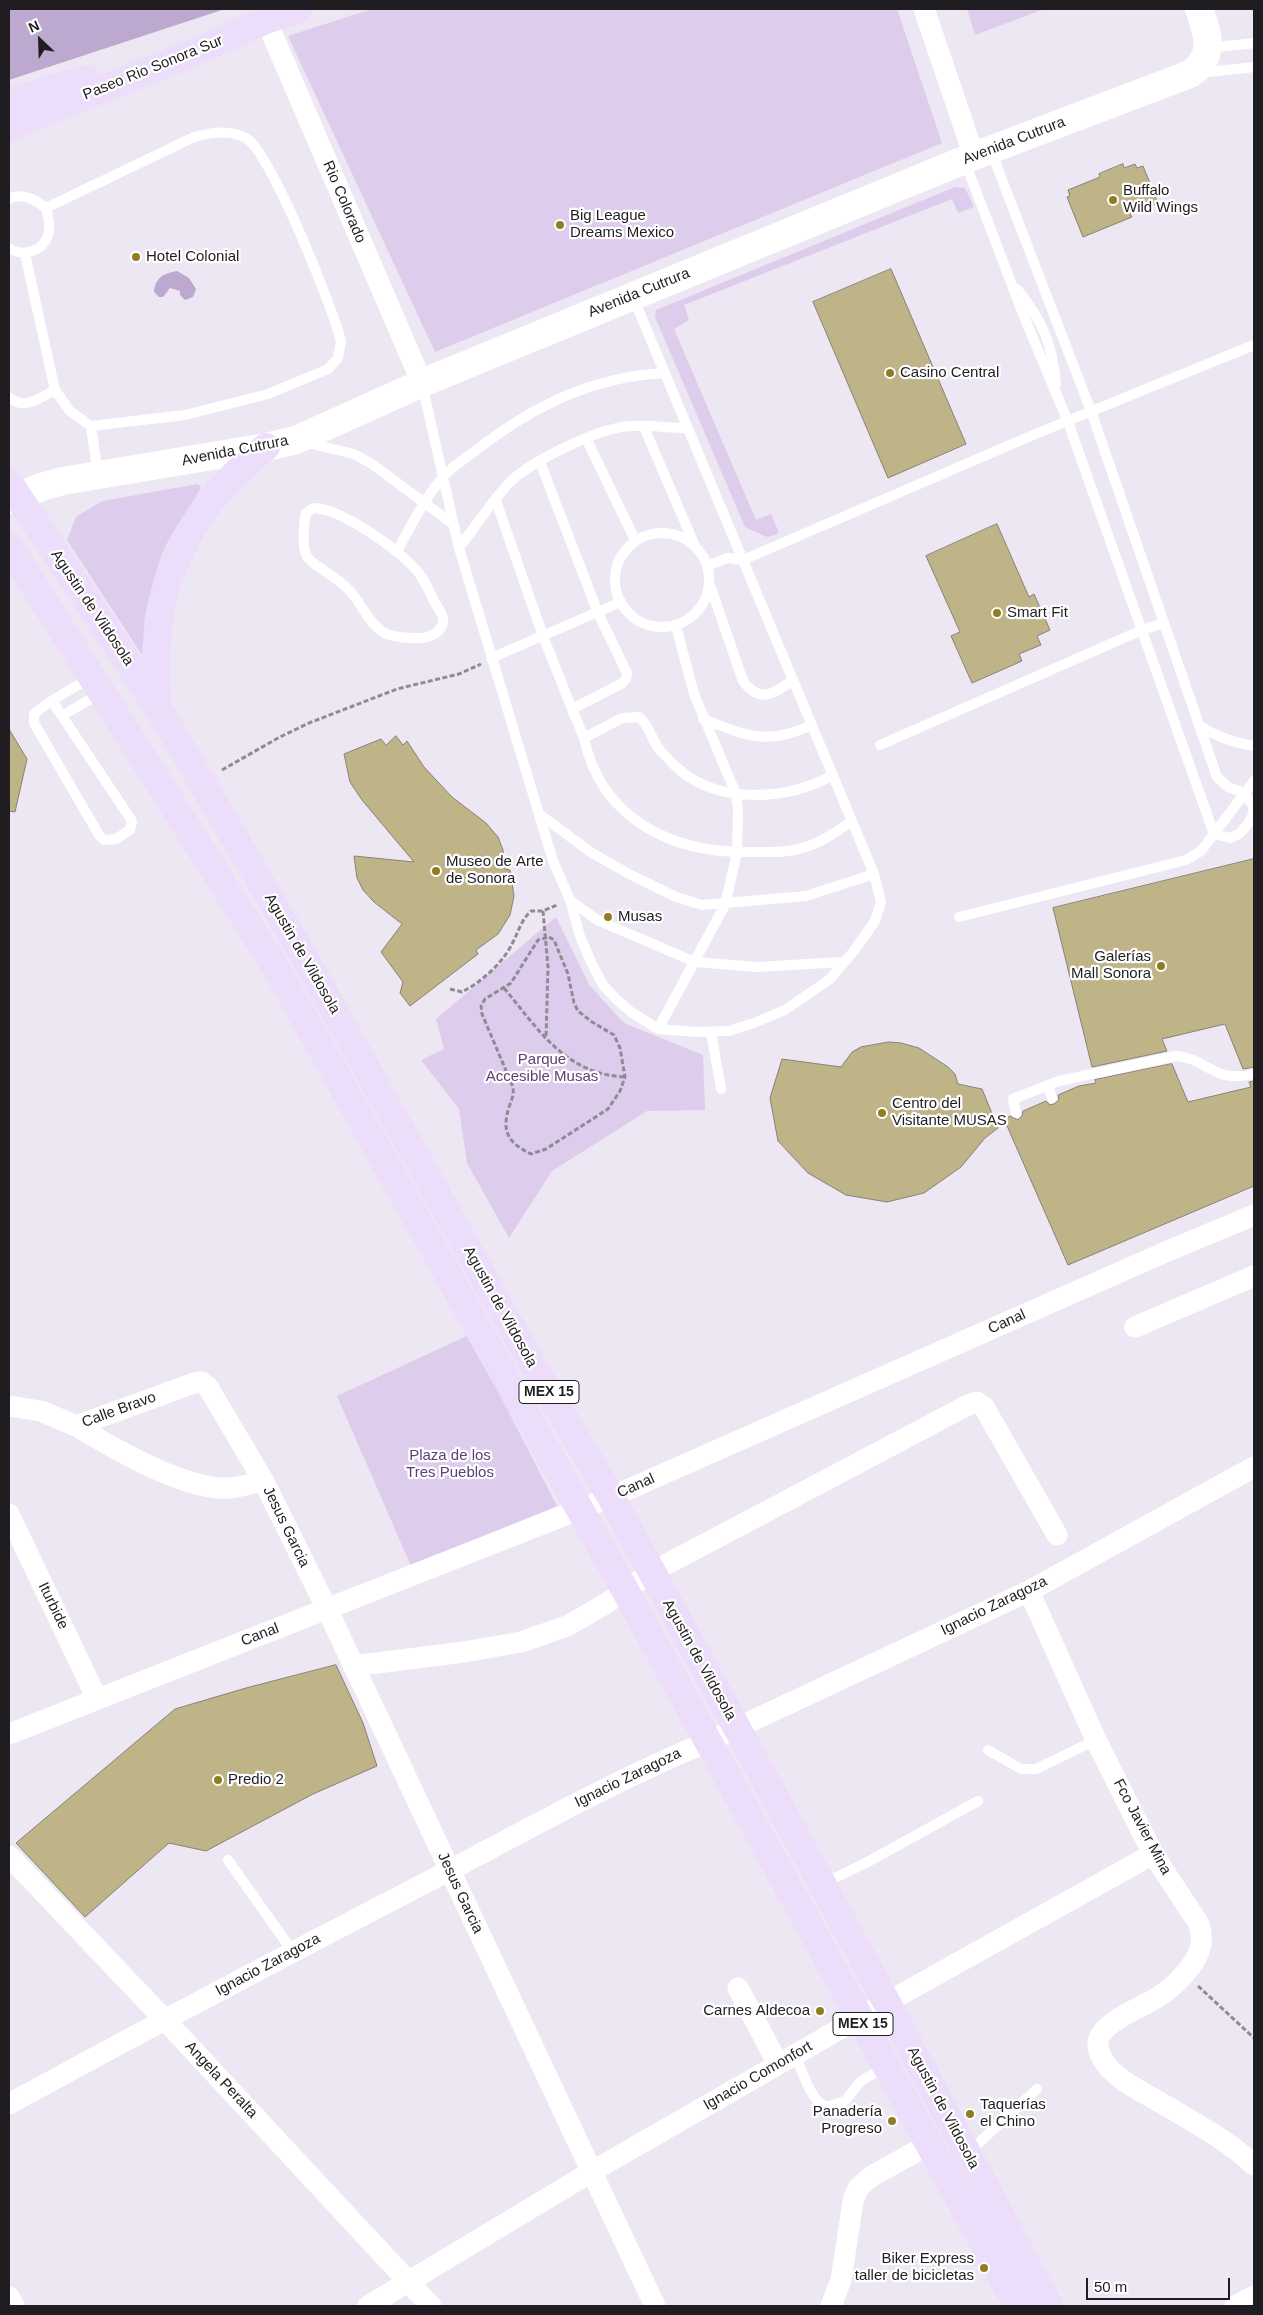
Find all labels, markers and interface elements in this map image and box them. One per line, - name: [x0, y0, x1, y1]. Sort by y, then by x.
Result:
- north arrow: [15, 15, 65, 65]
- text: N: [26, 17, 42, 36]
- street label: Paseo Rio Sonora Sur: [80, 32, 226, 104]
- street label: Avenida Cutrura: [960, 113, 1068, 169]
- street label: Rio Colorado: [319, 158, 369, 246]
- place label: Buffalo Wild Wings: [1123, 182, 1198, 217]
- marker: Buffalo Wild Wings: [1107, 194, 1119, 206]
- place label: Big League Dreams Mexico: [570, 207, 674, 242]
- marker: Big League Dreams Mexico: [554, 219, 566, 231]
- place label: Hotel Colonial: [146, 248, 239, 266]
- marker: Hotel Colonial: [130, 251, 142, 263]
- street label: Avenida Cutrura: [586, 264, 692, 322]
- place label: Casino Central: [900, 364, 999, 382]
- marker: Casino Central: [884, 367, 896, 379]
- street label: Avenida Cutrura: [180, 432, 290, 470]
- street label: Agustin de Vildosola: [47, 547, 137, 669]
- place label: Smart Fit: [1007, 604, 1068, 622]
- marker: Smart Fit: [991, 607, 1003, 619]
- place label: Museo de Arte de Sonora: [446, 853, 544, 888]
- marker: Museo de Arte de Sonora: [430, 865, 442, 877]
- street label: Agustin de Vildosola: [260, 891, 344, 1017]
- place label: Musas: [618, 908, 662, 926]
- marker: Musas: [602, 911, 614, 923]
- place label: Galerías Mall Sonora: [1071, 948, 1151, 983]
- marker: Galerías Mall Sonora: [1155, 960, 1167, 972]
- park label: Parque Accesible Musas: [486, 1051, 598, 1086]
- place label: Centro del Visitante MUSAS: [892, 1095, 1007, 1130]
- marker: Centro del Visitante MUSAS: [876, 1107, 888, 1119]
- street label: Agustin de Vildosola: [459, 1243, 541, 1371]
- street label: Canal: [985, 1306, 1029, 1338]
- road number: MEX 15: [519, 1380, 579, 1404]
- street label: Calle Bravo: [79, 1388, 159, 1432]
- park label: Plaza de los Tres Pueblos: [406, 1447, 494, 1482]
- street label: Canal: [614, 1470, 658, 1502]
- street label: Jesus Garcia: [259, 1484, 313, 1570]
- street label: Ignacio Zaragoza: [938, 1573, 1050, 1639]
- street label: Iturbide: [34, 1580, 72, 1632]
- street label: Agustin de Vildosola: [658, 1596, 740, 1724]
- street label: Canal: [238, 1620, 282, 1650]
- street label: Ignacio Zaragoza: [572, 1745, 684, 1811]
- place label: Predio 2: [228, 1771, 284, 1789]
- marker: Predio 2: [212, 1774, 224, 1786]
- street label: Fco Javier Mina: [1109, 1776, 1175, 1878]
- street label: Jesus Garcia: [433, 1850, 487, 1936]
- street label: Ignacio Zaragoza: [213, 1930, 323, 2000]
- place label: Carnes Aldecoa: [703, 2002, 810, 2020]
- marker: Carnes Aldecoa: [814, 2005, 826, 2017]
- road number: MEX 15: [833, 2012, 893, 2036]
- street label: Angela Peralta: [181, 2038, 261, 2122]
- street label: Ignacio Comonfort: [700, 2038, 816, 2114]
- street label: Agustin de Vildosola: [903, 2044, 983, 2172]
- place label: Taquerías el Chino: [980, 2096, 1046, 2131]
- place label: Panadería Progreso: [813, 2103, 882, 2138]
- marker: Taquerías el Chino: [964, 2108, 976, 2120]
- marker: Panadería Progreso: [886, 2115, 898, 2127]
- place label: Biker Express taller de bicicletas: [855, 2250, 974, 2285]
- marker: Biker Express taller de bicicletas: [978, 2262, 990, 2274]
- scale bar: [1088, 2268, 1232, 2300]
- text: 50 m: [1094, 2278, 1127, 2295]

